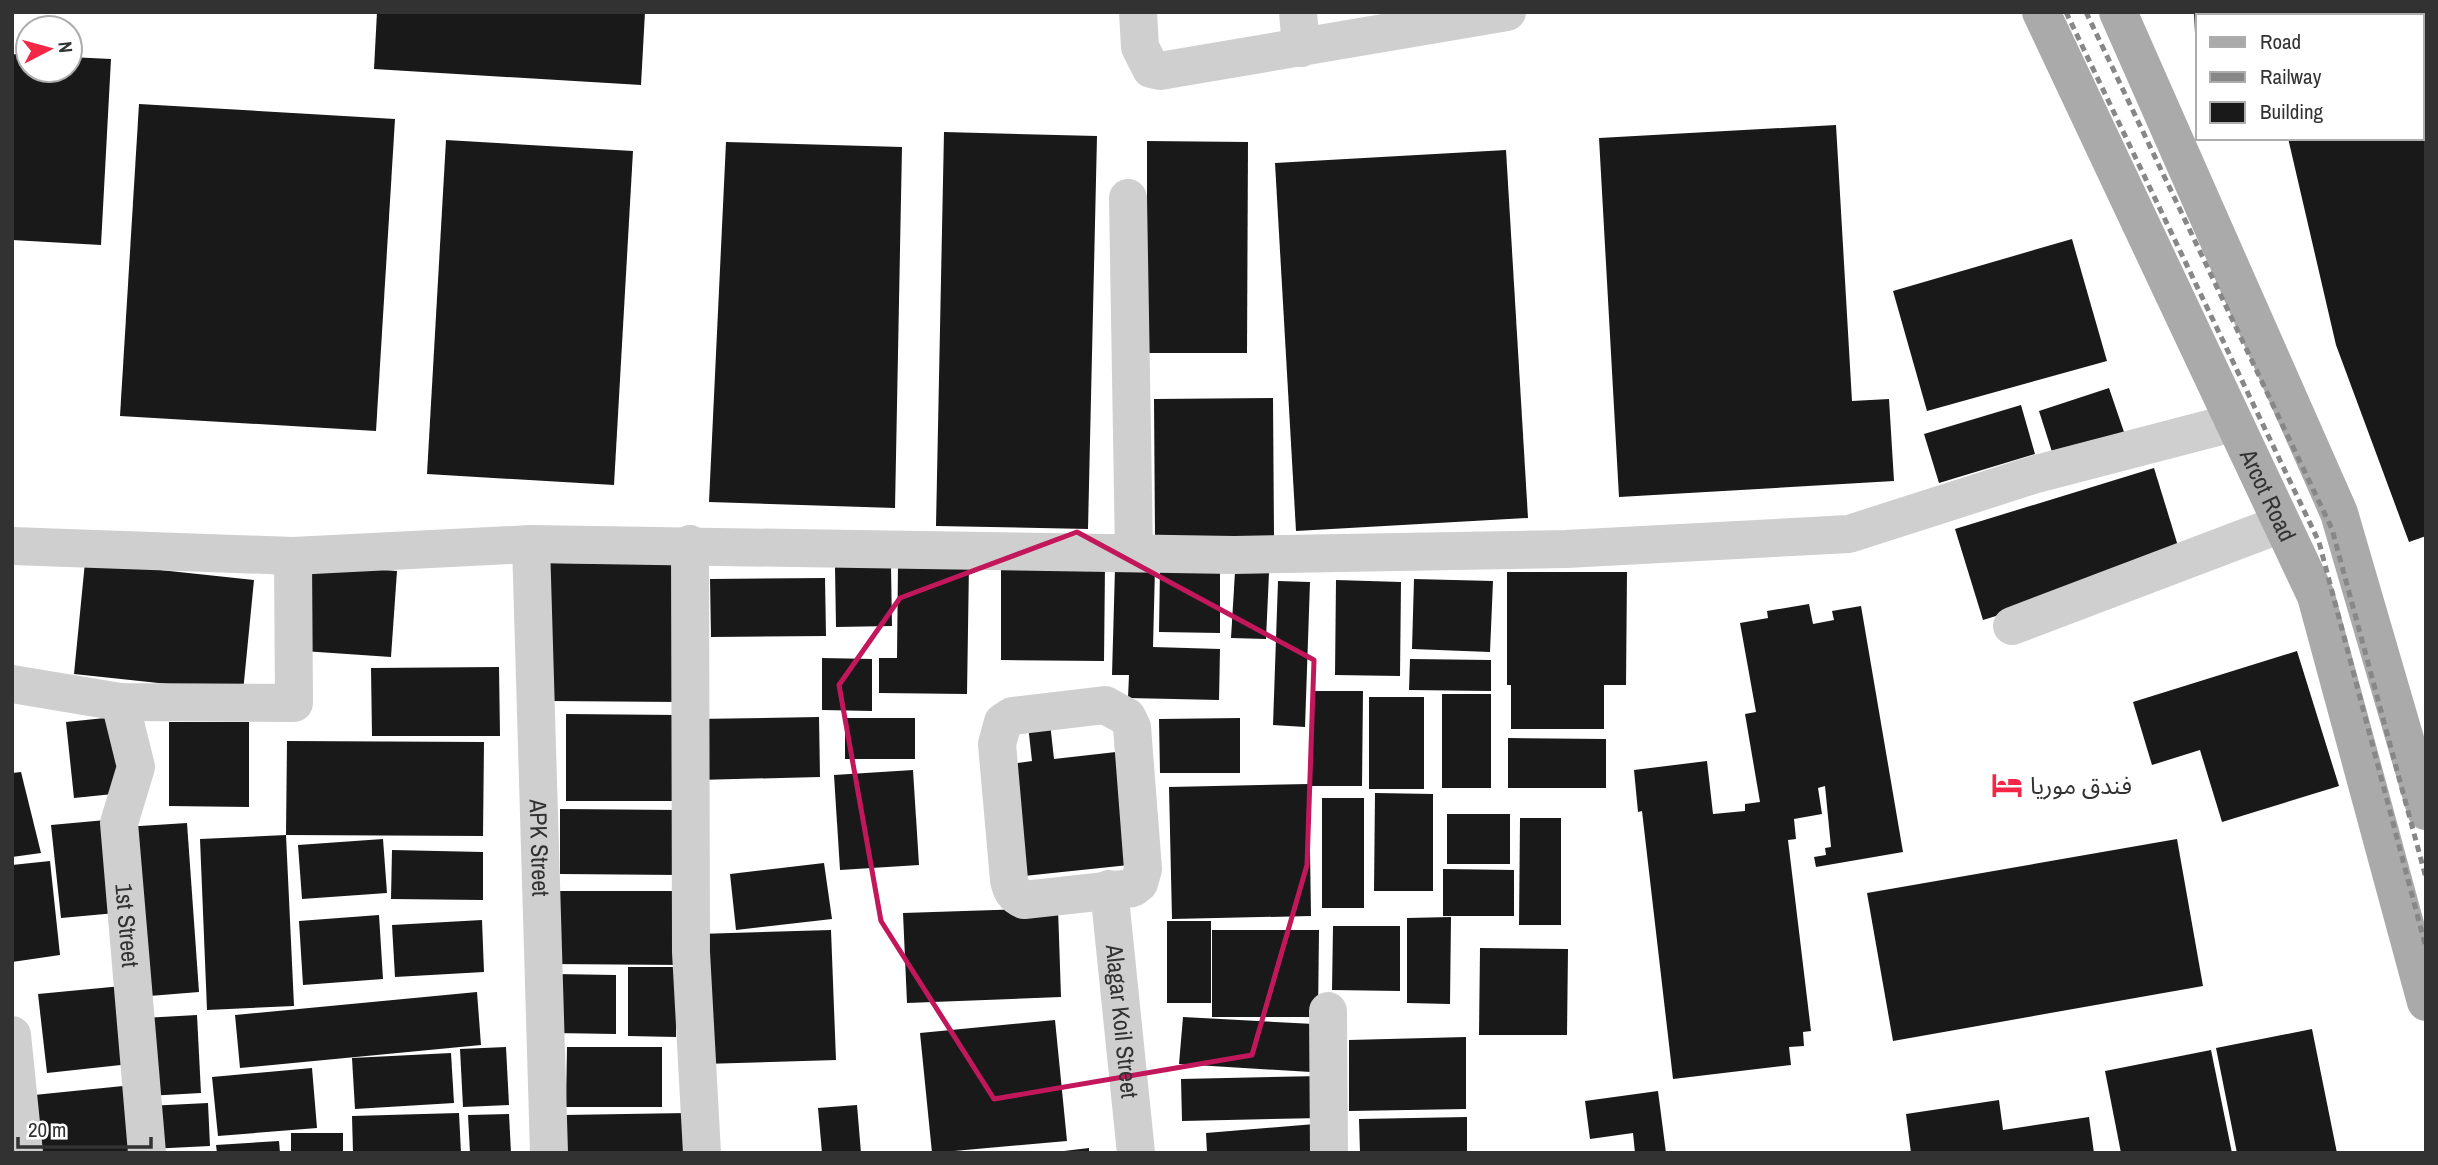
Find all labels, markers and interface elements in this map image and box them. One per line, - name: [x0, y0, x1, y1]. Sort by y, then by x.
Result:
- north arrow: [14, 14, 84, 84]
- legend: [2196, 14, 2424, 140]
- text: Road: [2260, 27, 2301, 56]
- text: N: [52, 40, 79, 54]
- text: Railway: [2260, 62, 2322, 91]
- text: Building: [2260, 97, 2324, 126]
- street label: Arcot Road: [2233, 443, 2304, 547]
- hotel icon: فندق موريا: [1990, 768, 2024, 802]
- place label: فندق موريا: [2030, 769, 2132, 801]
- street label: APK Street: [523, 798, 557, 898]
- street label: 1st Street: [108, 882, 147, 969]
- street label: Alagar Koil Street: [1099, 942, 1146, 1100]
- scale bar: [18, 1106, 150, 1150]
- text: 20 m: [28, 1115, 66, 1144]

